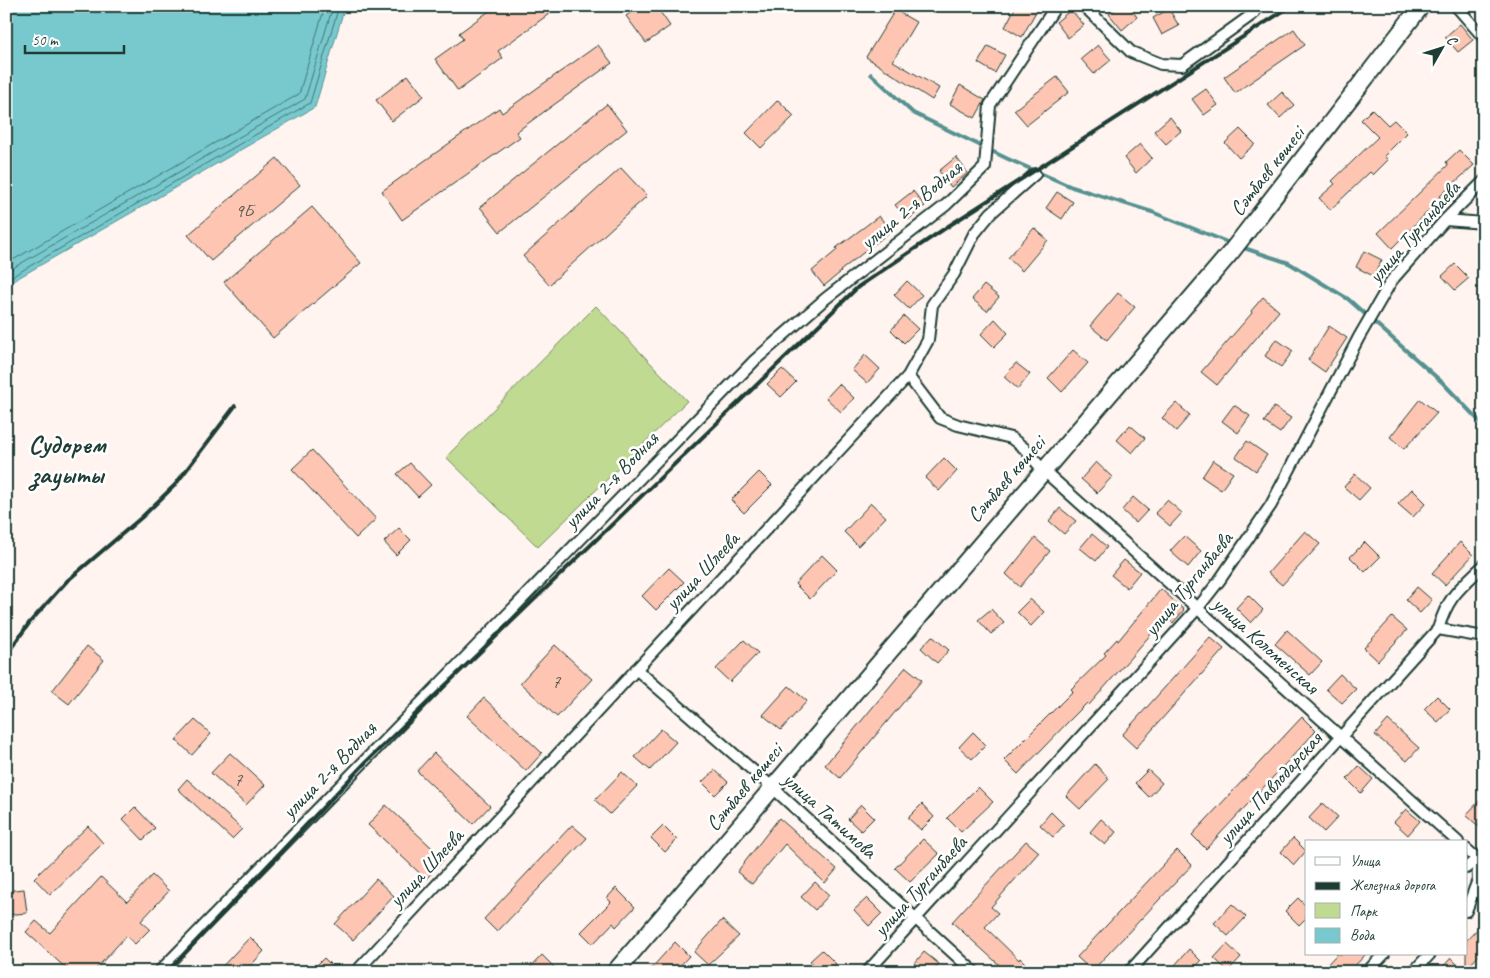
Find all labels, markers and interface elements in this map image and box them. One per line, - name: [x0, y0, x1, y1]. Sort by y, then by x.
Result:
- scale bar: [25, 22, 124, 54]
- north arrow: [1418, 22, 1468, 72]
- text: 50 m: [32, 31, 59, 50]
- text: С: [1443, 32, 1462, 50]
- street label: Сәтбаев көшесі: [1224, 119, 1312, 221]
- street label: улица 2-я Водная: [853, 154, 968, 256]
- street label: улица Турганбаева: [1361, 174, 1467, 290]
- house number: 9Б: [235, 199, 256, 223]
- street label: улица 2-я Водная: [557, 425, 665, 535]
- district label: Судорем зауыты: [28, 428, 107, 491]
- street label: Сәтбаев көшесі: [961, 428, 1053, 528]
- street label: улица Шлеева: [658, 525, 746, 617]
- street label: улица Турганбаева: [1137, 525, 1239, 643]
- street label: улица Коломенская: [1206, 589, 1325, 700]
- house number: 7: [552, 670, 562, 694]
- street label: улица 2-я Водная: [275, 715, 383, 825]
- street label: улица Павлодарская: [1211, 725, 1328, 851]
- street label: Сәтбаев көшесі: [700, 736, 790, 836]
- street label: улица Татимова: [776, 765, 884, 865]
- house number: 7: [234, 768, 244, 792]
- street label: улица Шлеева: [382, 822, 470, 914]
- street label: улица Турганбаева: [866, 829, 973, 943]
- legend: [1305, 840, 1468, 956]
- text: Улица: [1350, 852, 1381, 871]
- text: Железная дорога: [1350, 876, 1437, 895]
- text: Парк: [1350, 902, 1378, 921]
- text: Вода: [1350, 926, 1375, 945]

